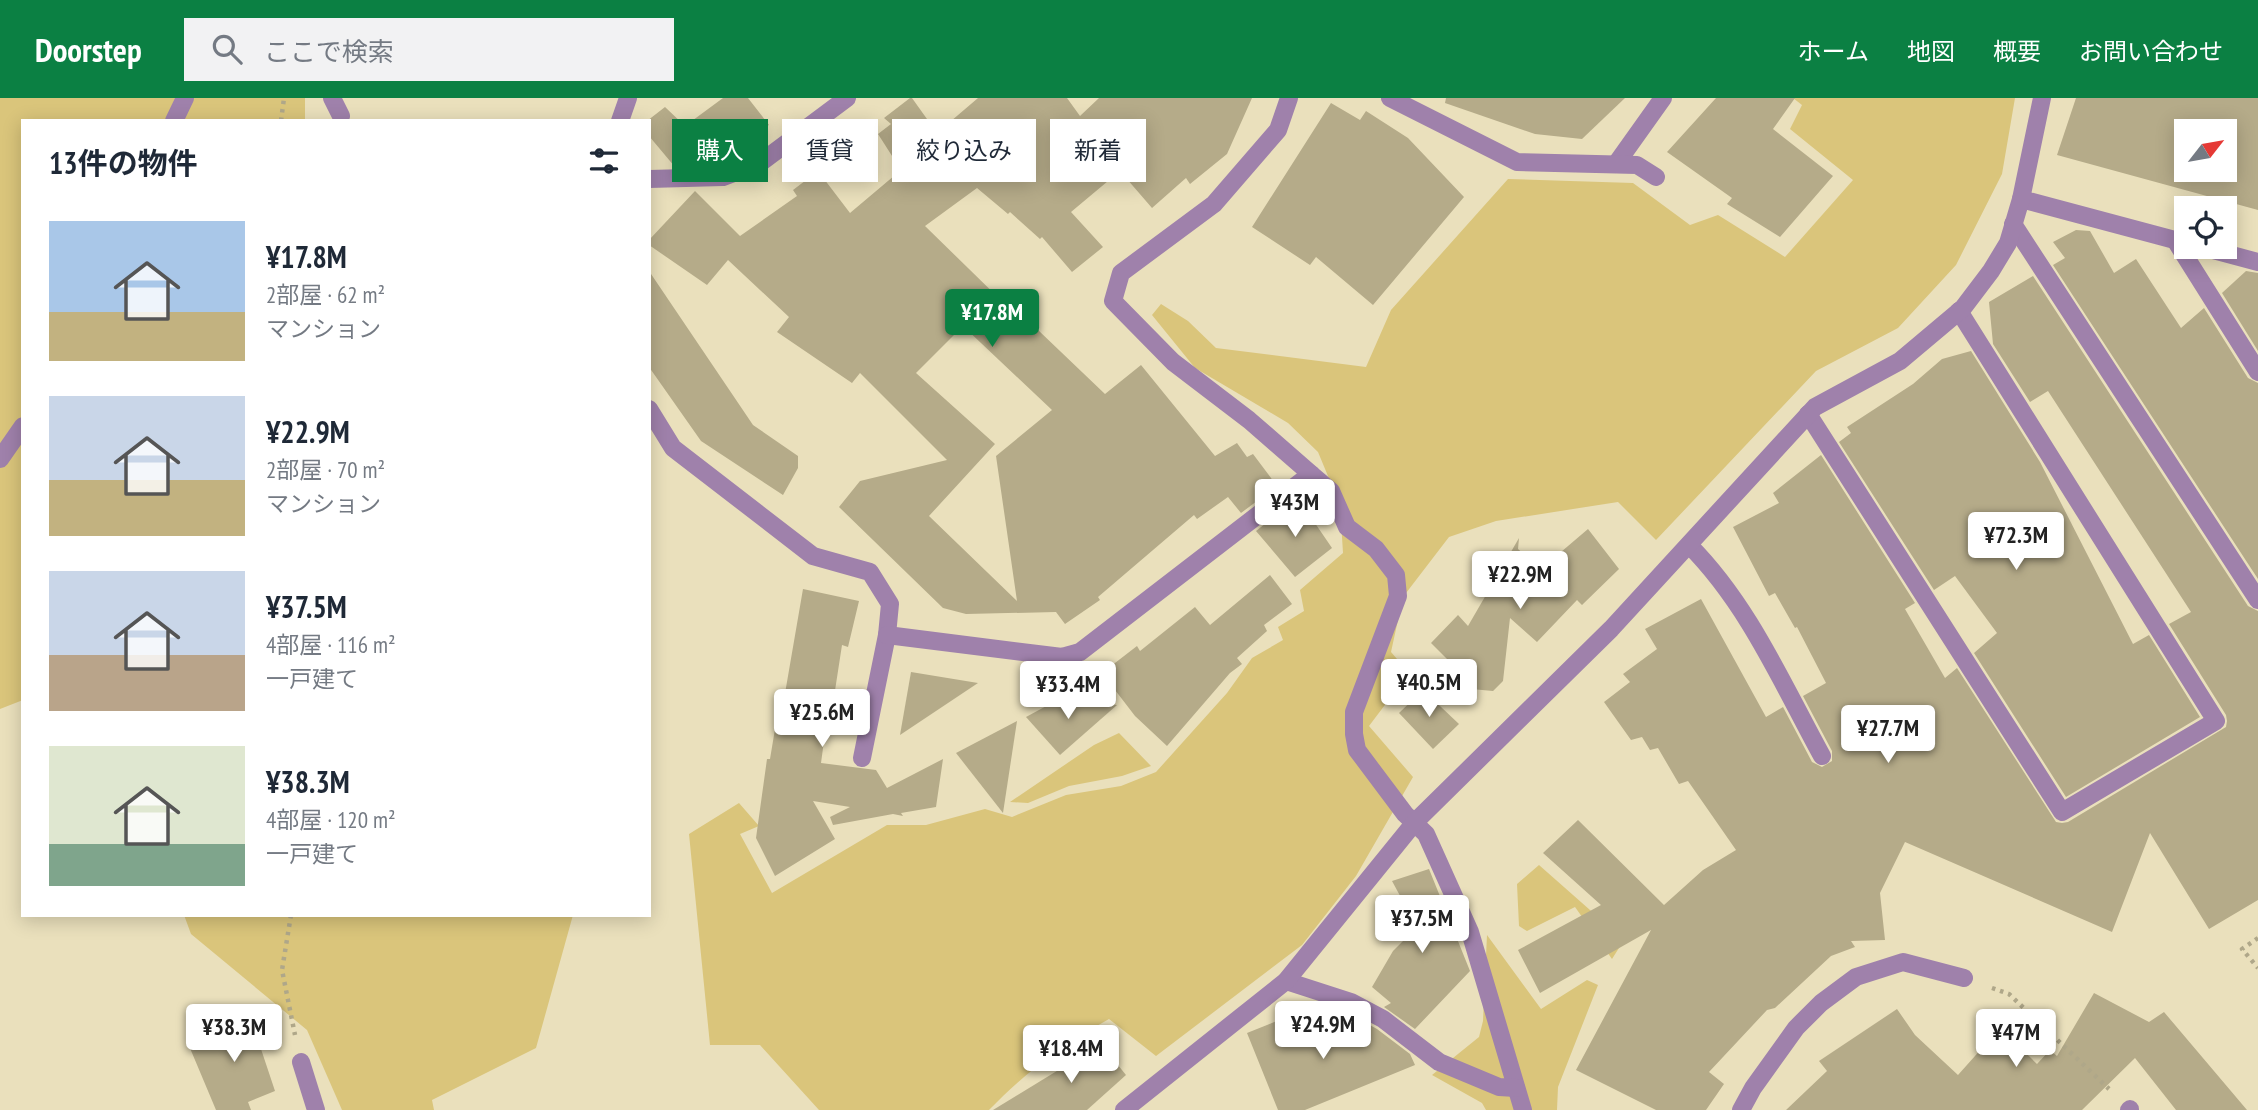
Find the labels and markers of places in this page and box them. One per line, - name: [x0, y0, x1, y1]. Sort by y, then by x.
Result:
- pin: ¥17.8M: [935, 289, 1049, 349]
- pin: ¥43M: [1254, 480, 1336, 539]
- pin: ¥72.3M: [1959, 512, 2073, 572]
- pin: ¥22.9M: [1463, 552, 1577, 611]
- pin: ¥40.5M: [1372, 660, 1486, 719]
- pin: ¥33.4M: [1011, 662, 1125, 721]
- pin: ¥25.6M: [765, 690, 879, 749]
- pin: ¥27.7M: [1831, 706, 1945, 765]
- pin: ¥37.5M: [1365, 896, 1479, 955]
- pin: ¥24.9M: [1266, 1002, 1380, 1061]
- pin: ¥38.3M: [177, 1004, 291, 1064]
- pin: ¥47M: [1975, 1010, 2057, 1069]
- pin: ¥18.4M: [1014, 1026, 1128, 1085]

